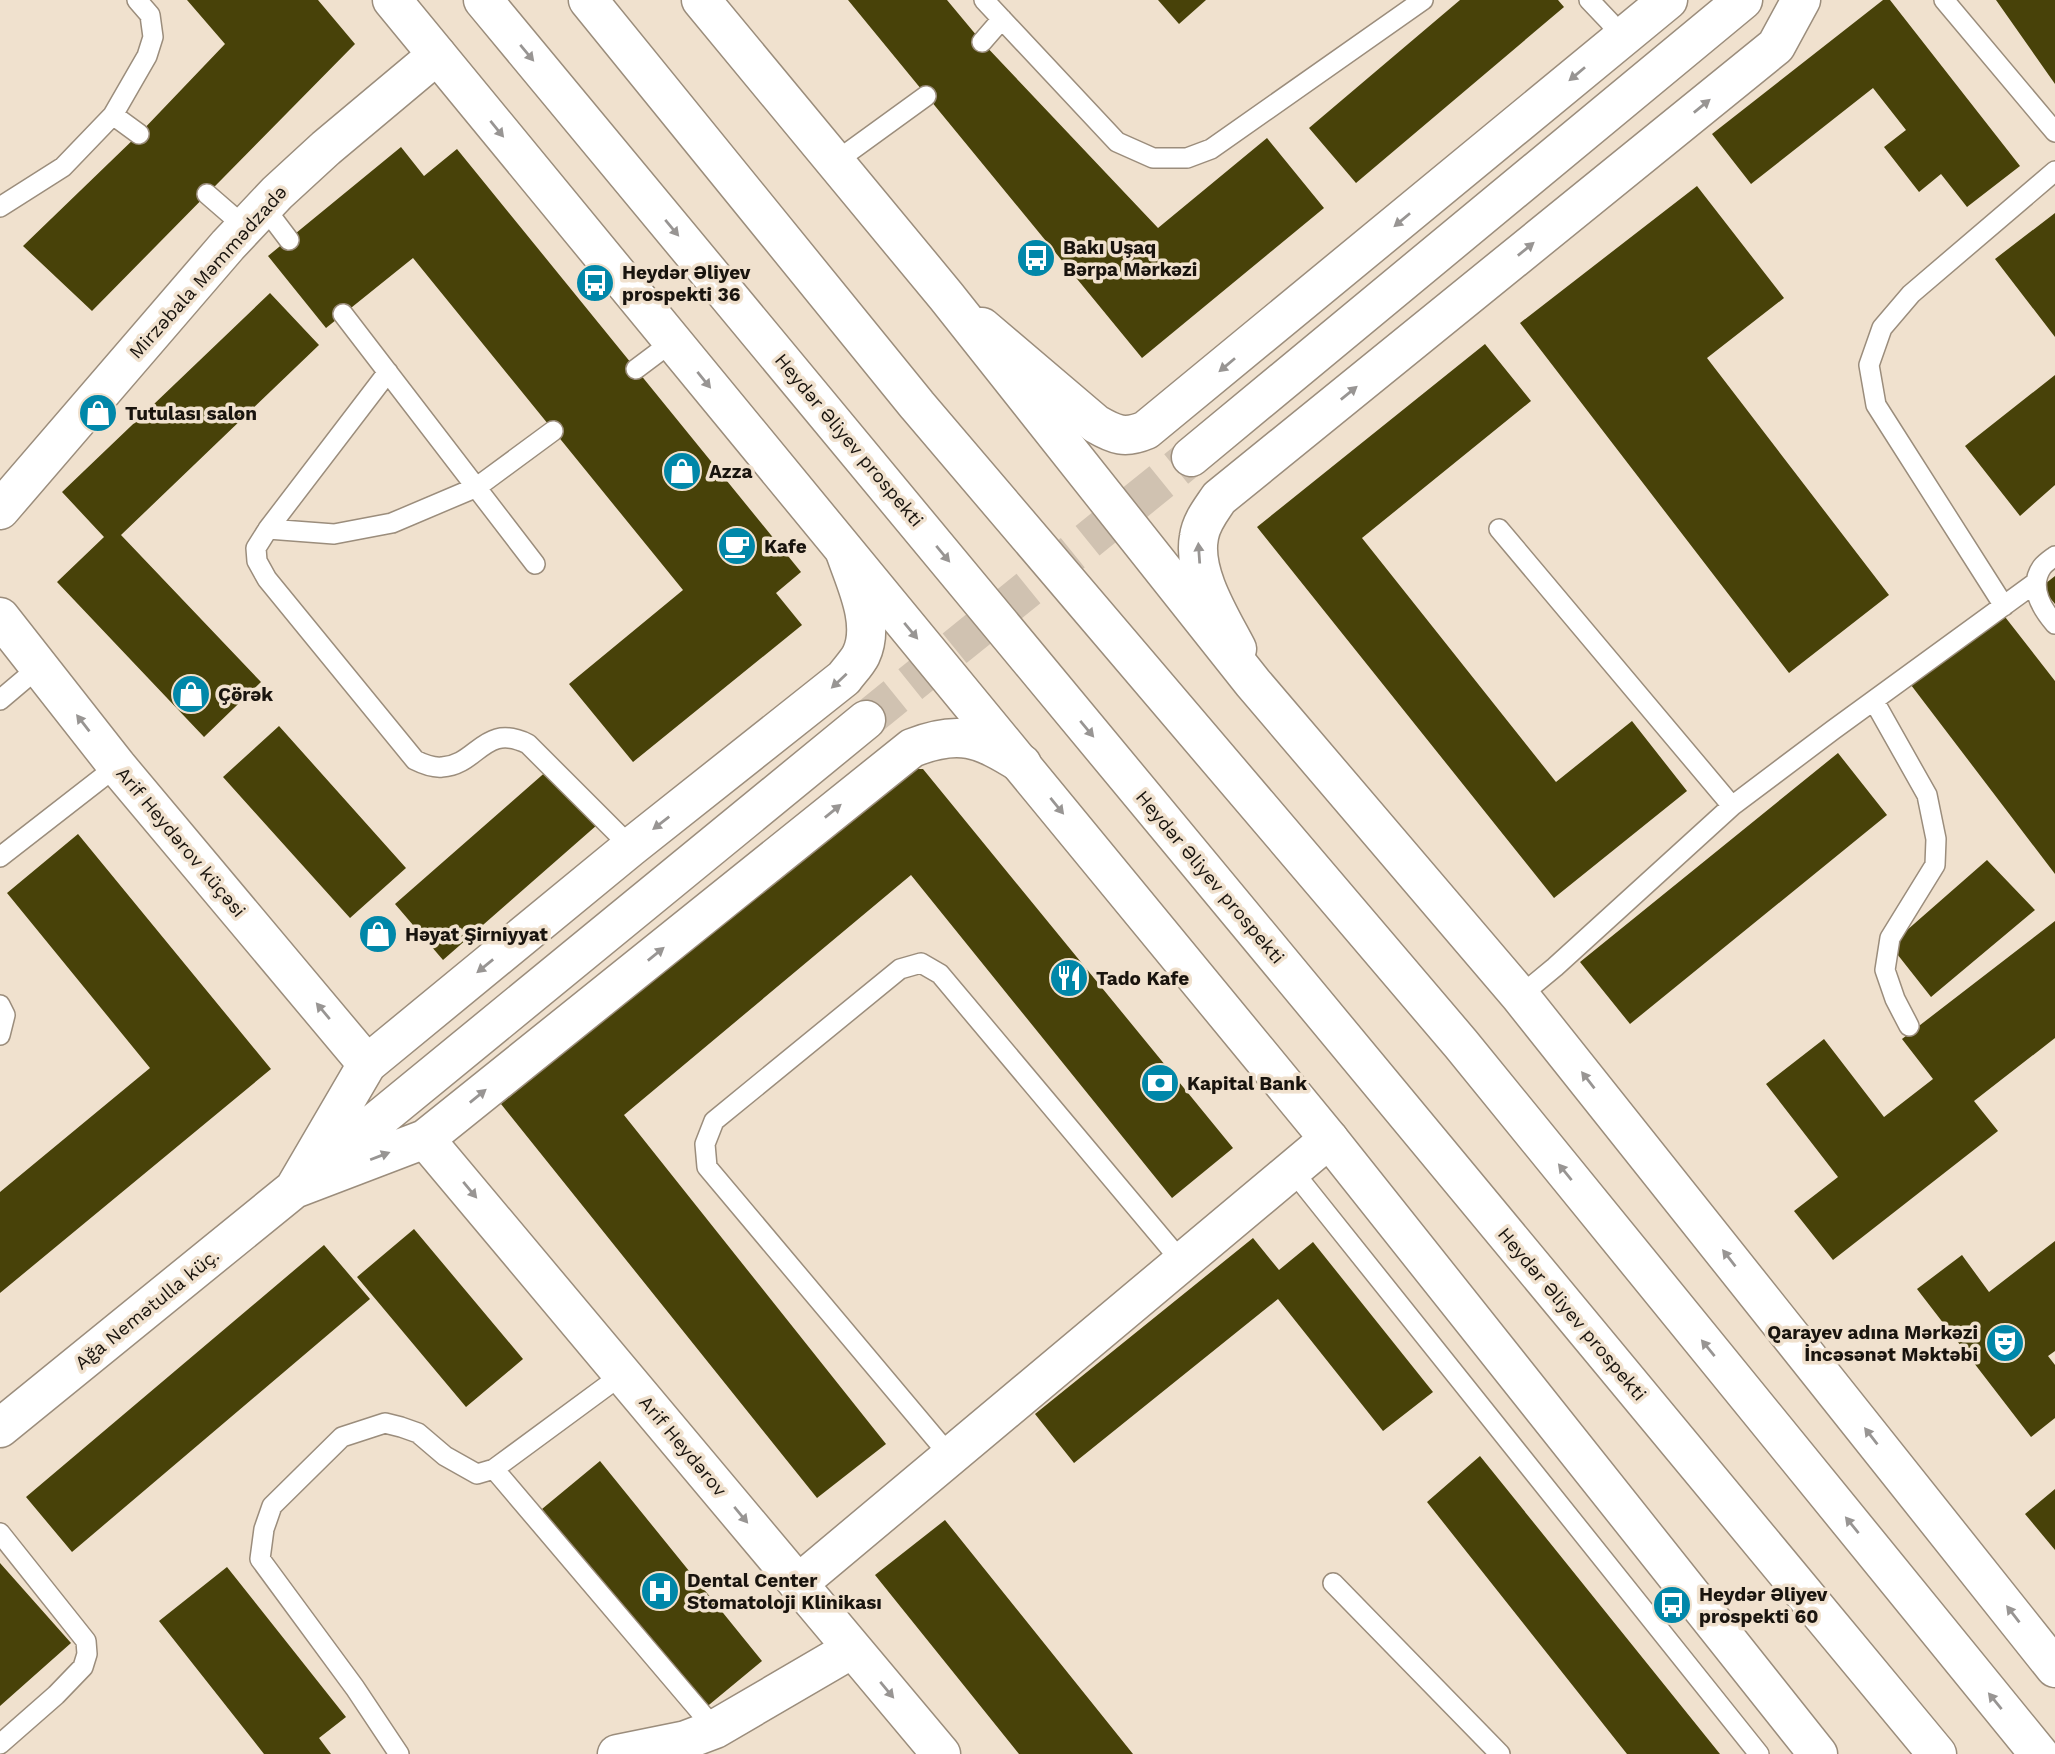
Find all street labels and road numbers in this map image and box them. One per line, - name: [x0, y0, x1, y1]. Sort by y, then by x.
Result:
- street label: Mirzəbala Məmmədzadə: [124, 181, 292, 363]
- street label: Heydər Əliyev prospekti: [770, 349, 928, 531]
- street label: Arif Heydərov küçəsi: [111, 762, 251, 922]
- street label: Heydər Əliyev prospekti: [1131, 786, 1289, 968]
- street label: Heydər Əliyev prospekti: [1493, 1223, 1651, 1405]
- street label: Ağa Nemətulla küç.: [70, 1244, 224, 1374]
- street label: Arif Heydərov: [634, 1391, 732, 1501]

